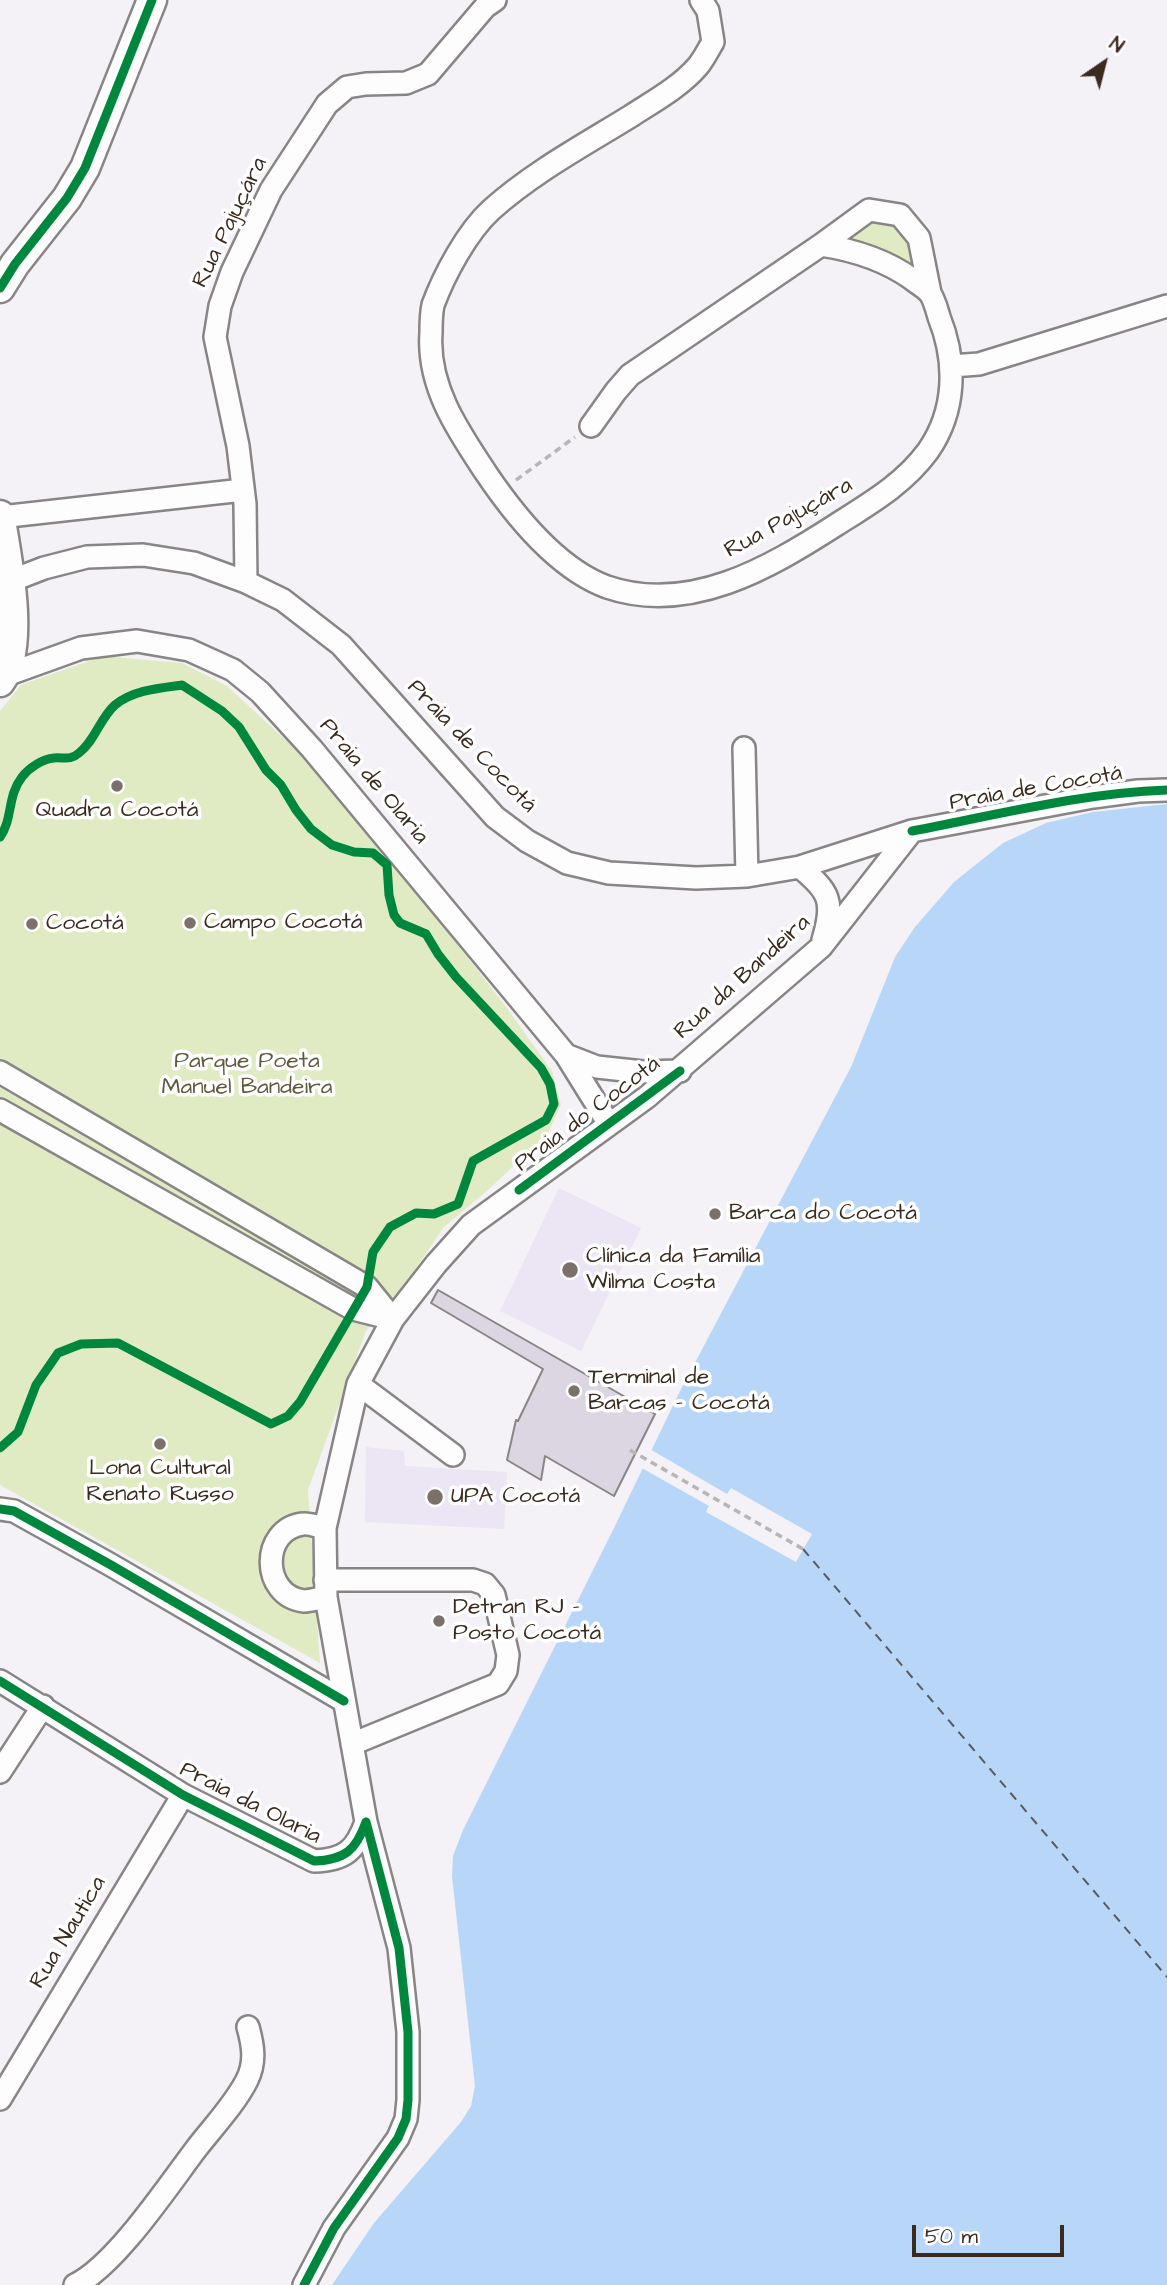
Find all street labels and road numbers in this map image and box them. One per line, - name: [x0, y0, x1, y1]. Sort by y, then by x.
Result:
- street label: Rua Pajuçára: [188, 153, 274, 293]
- street label: Rua Pajuçára: [720, 473, 858, 565]
- street label: Praia de Cocotá: [400, 675, 542, 819]
- street label: Praia de Olaria: [312, 714, 434, 850]
- street label: Praia de Cocotá: [948, 760, 1124, 818]
- street label: Rua da Bandeira: [669, 910, 817, 1046]
- street label: Praia do Cocotá: [510, 1051, 666, 1179]
- street label: Praia da Olaria: [175, 1757, 325, 1851]
- street label: Rua Nautica: [25, 1872, 113, 1994]

